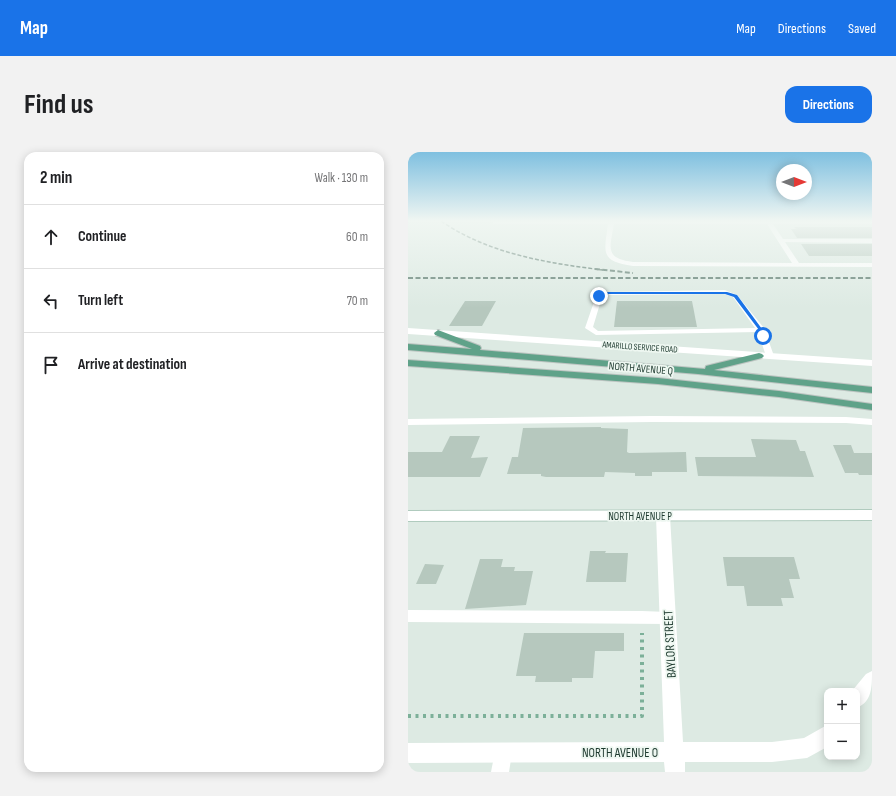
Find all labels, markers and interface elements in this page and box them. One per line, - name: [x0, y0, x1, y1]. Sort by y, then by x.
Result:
- text: Map: [20, 17, 48, 40]
- text: Map: [736, 20, 756, 37]
- text: Directions: [778, 20, 826, 37]
- text: Saved: [848, 20, 876, 37]
- button: Directions: [785, 86, 872, 123]
- text: Find us: [24, 88, 93, 121]
- north arrow: [776, 164, 812, 200]
- text: 2 min: [40, 168, 72, 188]
- text: Walk · 130 m: [315, 170, 368, 186]
- icon: ahead: [40, 226, 62, 248]
- text: Continue: [78, 227, 127, 246]
- text: 60 m: [346, 229, 368, 245]
- route end: [590, 287, 608, 305]
- icon: left: [40, 290, 62, 312]
- text: Turn left: [78, 291, 123, 310]
- text: 70 m: [347, 293, 368, 309]
- route start: [754, 327, 772, 345]
- street label: AMARILLO SERVICE ROAD: [601, 339, 678, 356]
- icon: arrive: [40, 354, 62, 376]
- text: Arrive at destination: [78, 355, 187, 374]
- street label: NORTH AVENUE Q: [608, 359, 674, 378]
- street label: NORTH AVENUE P: [608, 510, 672, 523]
- street label: BAYLOR STREET: [660, 610, 680, 678]
- map controls: [824, 688, 860, 760]
- button: +: [824, 688, 860, 724]
- button: −: [824, 724, 860, 760]
- street label: NORTH AVENUE O: [582, 745, 658, 761]

